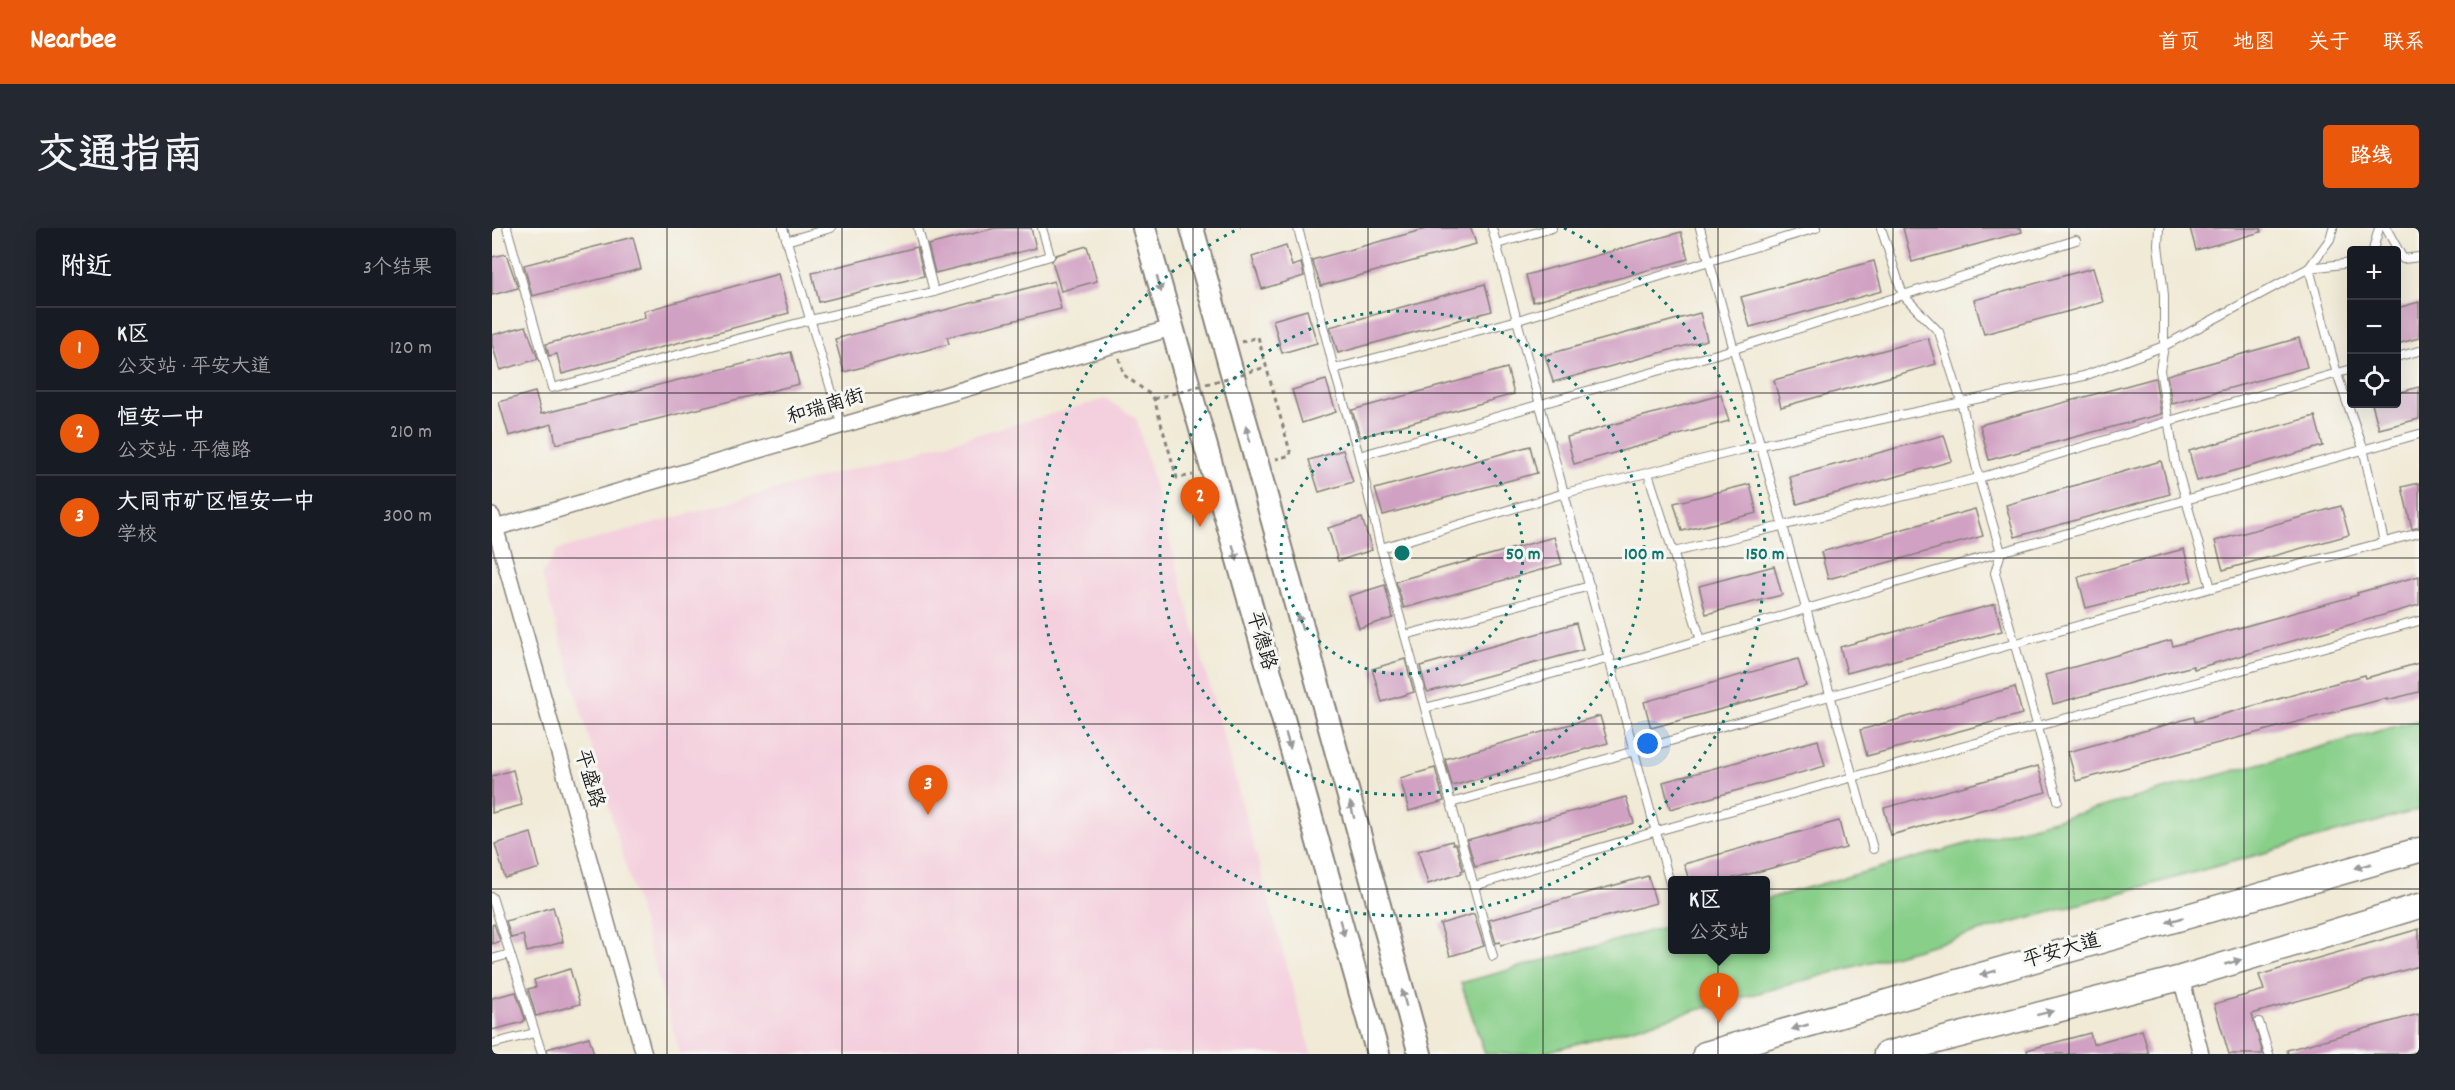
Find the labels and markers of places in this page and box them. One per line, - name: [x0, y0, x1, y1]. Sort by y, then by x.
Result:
- pin: 2: [1180, 478, 1220, 527]
- centre of rings: [1392, 543, 1412, 563]
- pin: 3: [908, 766, 948, 815]
- pin: 1: [1700, 974, 1738, 1023]

